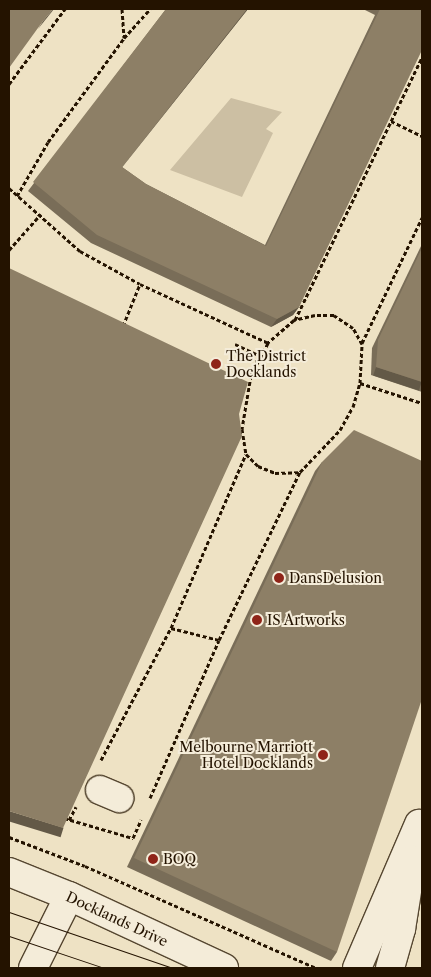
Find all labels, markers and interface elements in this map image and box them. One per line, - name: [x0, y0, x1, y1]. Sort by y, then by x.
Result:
- place label: The District Docklands: [226, 348, 306, 381]
- marker: The District Docklands: [210, 358, 222, 370]
- place label: DansDelusion: [289, 570, 382, 586]
- marker: DansDelusion: [273, 572, 285, 584]
- place label: IS Artworks: [267, 612, 346, 628]
- marker: IS Artworks: [251, 614, 263, 626]
- place label: Melbourne Marriott Hotel Docklands: [179, 739, 313, 772]
- marker: Melbourne Marriott Hotel Docklands: [317, 749, 329, 761]
- place label: BOQ: [163, 851, 196, 867]
- marker: BOQ: [147, 853, 159, 865]
- street label: Docklands Drive: [63, 888, 171, 950]

